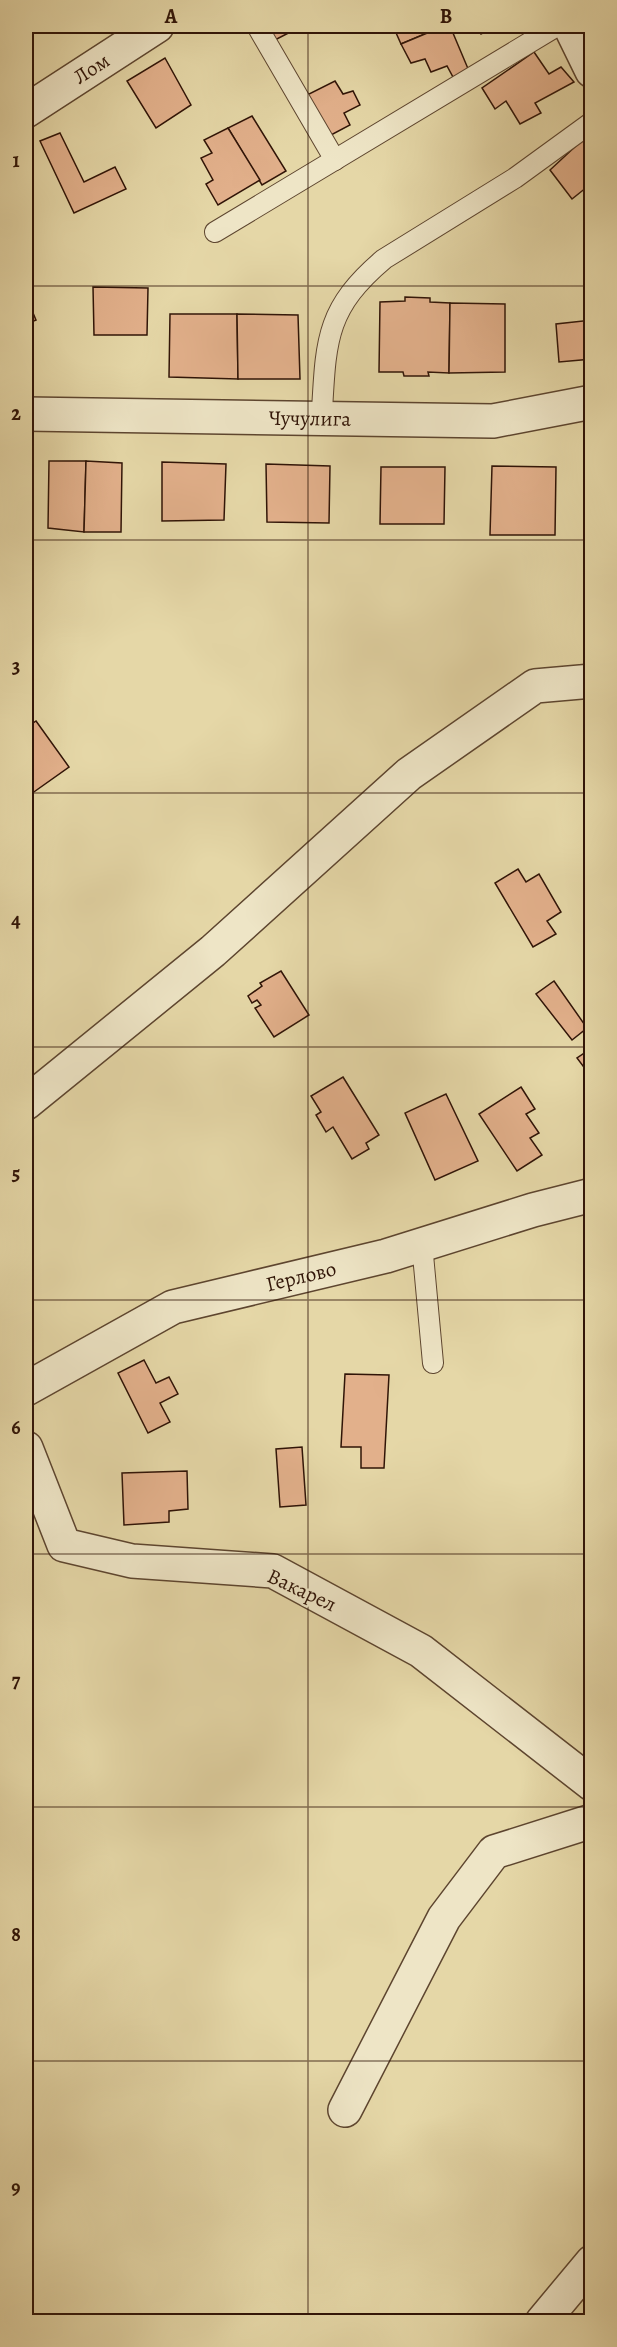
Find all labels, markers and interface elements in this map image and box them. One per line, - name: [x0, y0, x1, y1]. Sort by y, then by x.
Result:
- text: A: [164, 3, 178, 30]
- text: B: [440, 3, 452, 30]
- street label: Лом: [68, 46, 115, 91]
- text: 1: [12, 147, 20, 174]
- text: 2: [11, 400, 21, 427]
- street label: Чучулига: [269, 404, 352, 433]
- text: 3: [12, 653, 20, 680]
- text: 4: [11, 907, 21, 934]
- text: 5: [12, 1160, 20, 1187]
- street label: Герлово: [263, 1254, 339, 1298]
- text: 6: [11, 1414, 21, 1441]
- street label: Вакарел: [263, 1562, 341, 1618]
- text: 7: [12, 1667, 21, 1694]
- text: 8: [11, 1921, 21, 1948]
- text: 9: [11, 2174, 21, 2201]

